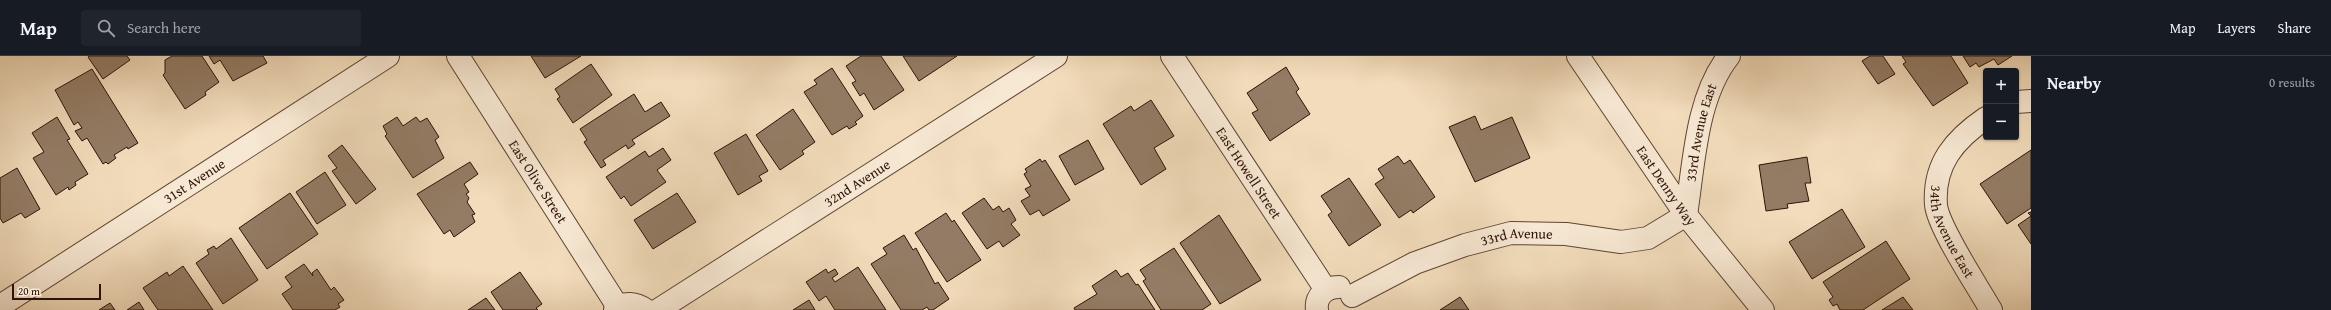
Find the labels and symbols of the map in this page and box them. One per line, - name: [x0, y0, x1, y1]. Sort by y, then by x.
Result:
- street label: 33rd Avenue East: [1681, 80, 1722, 183]
- street label: East Howell Street: [1211, 123, 1287, 223]
- street label: East Olive Street: [504, 136, 572, 227]
- street label: East Denny Way: [1632, 142, 1701, 230]
- street label: 31st Avenue: [159, 153, 229, 208]
- street label: 32nd Avenue: [820, 154, 894, 212]
- street label: 34th Avenue East: [1926, 184, 1980, 282]
- street label: 33rd Avenue: [1478, 223, 1553, 251]
- scale bar: [12, 282, 101, 301]

